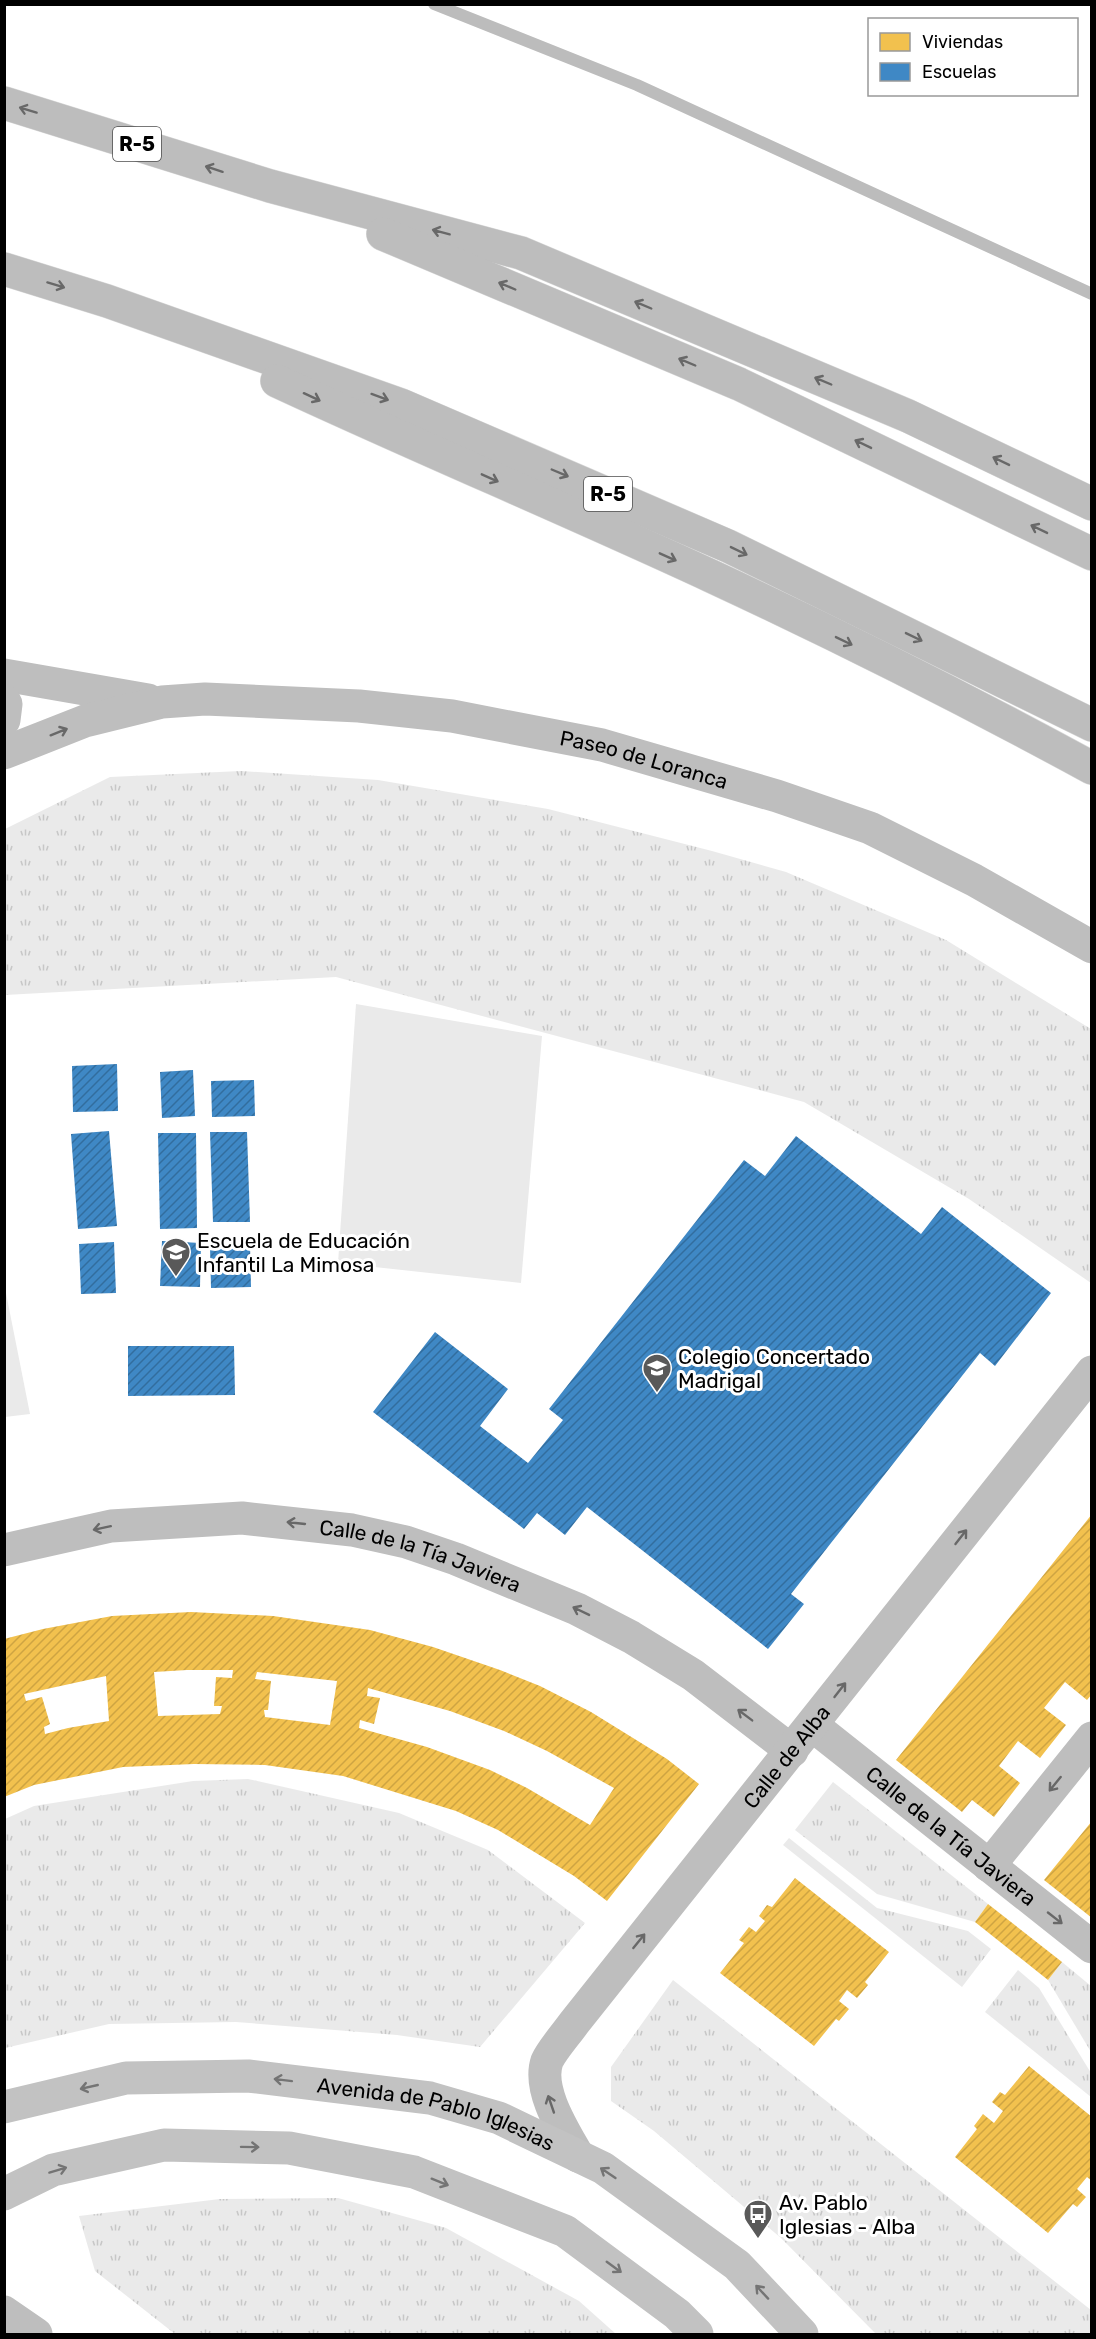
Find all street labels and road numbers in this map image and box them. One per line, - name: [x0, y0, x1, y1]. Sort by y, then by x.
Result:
- road number: R-5: [113, 127, 161, 161]
- road number: R-5: [584, 477, 632, 511]
- street label: Paseo de Loranca: [558, 725, 731, 794]
- street label: Calle de la Tía Javiera: [318, 1514, 525, 1597]
- street label: Calle de Alba: [737, 1700, 835, 1813]
- street label: Calle de la Tía Javiera: [861, 1761, 1042, 1911]
- street label: Avenida de Pablo Iglesias: [316, 2072, 559, 2155]

